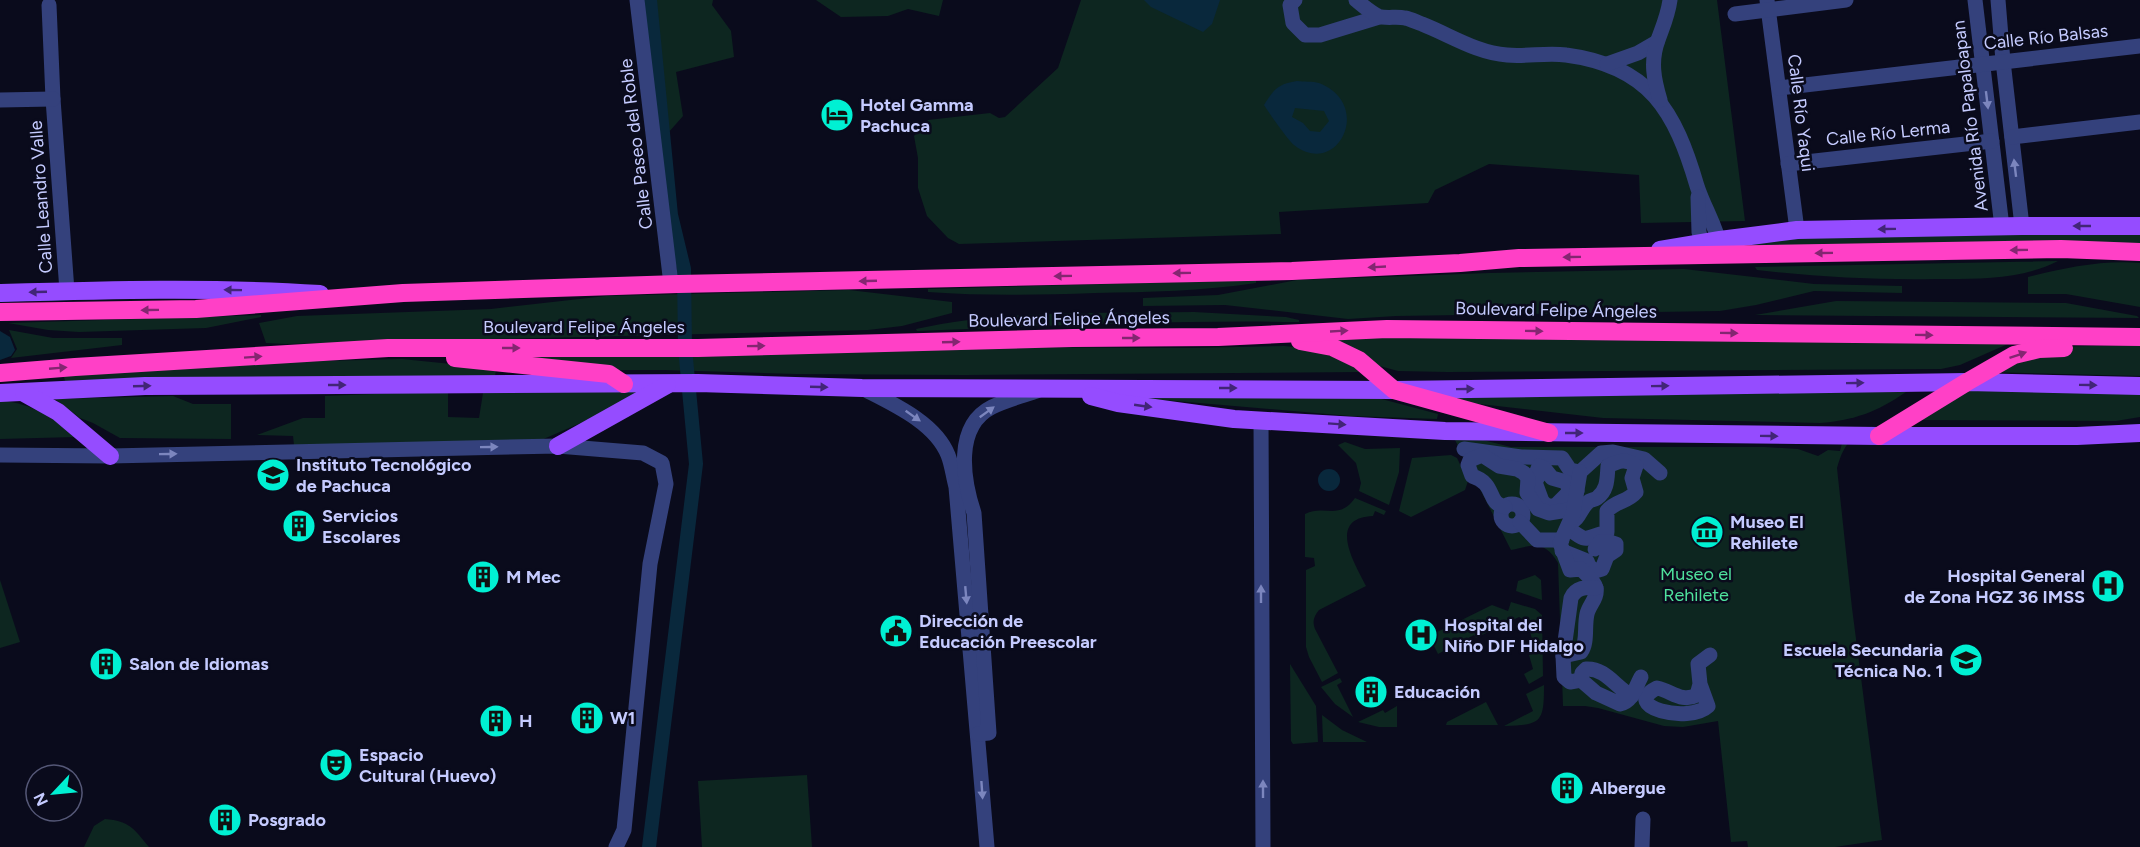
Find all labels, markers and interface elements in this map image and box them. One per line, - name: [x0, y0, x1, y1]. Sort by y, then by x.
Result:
- street label: Avenida Río Papaloapan: [1947, 19, 1993, 213]
- street label: Calle Río Balsas: [1983, 20, 2109, 54]
- street label: Calle Río Yaqui: [1783, 53, 1819, 173]
- street label: Calle Paseo del Roble: [615, 57, 657, 231]
- one-way arrow: [1983, 90, 1992, 109]
- place label: Hotel Gamma Pachuca: [860, 94, 974, 137]
- hotel icon: Hotel Gamma Pachuca: [819, 97, 855, 133]
- street label: Calle Río Lerma: [1825, 116, 1951, 150]
- street label: Calle Leandro Valle: [25, 120, 57, 274]
- one-way arrow: [2010, 158, 2020, 177]
- one-way arrow: [2072, 221, 2091, 231]
- one-way arrow: [1877, 224, 1896, 234]
- one-way arrow: [2009, 245, 2028, 254]
- one-way arrow: [1814, 248, 1833, 258]
- one-way arrow: [1562, 252, 1581, 262]
- one-way arrow: [1368, 262, 1387, 271]
- one-way arrow: [1173, 269, 1192, 278]
- one-way arrow: [1054, 272, 1073, 281]
- one-way arrow: [859, 276, 878, 286]
- one-way arrow: [224, 285, 243, 295]
- one-way arrow: [29, 287, 48, 297]
- street label: Boulevard Felipe Ángeles: [1455, 297, 1657, 323]
- one-way arrow: [140, 305, 159, 315]
- street label: Boulevard Felipe Ángeles: [968, 306, 1170, 332]
- street label: Boulevard Felipe Ángeles: [483, 316, 685, 338]
- one-way arrow: [1524, 326, 1543, 335]
- one-way arrow: [1329, 327, 1348, 336]
- one-way arrow: [1719, 328, 1738, 338]
- one-way arrow: [1914, 330, 1933, 340]
- one-way arrow: [1122, 333, 1141, 342]
- one-way arrow: [942, 338, 961, 347]
- one-way arrow: [747, 342, 766, 351]
- one-way arrow: [501, 343, 520, 353]
- one-way arrow: [2009, 350, 2027, 359]
- one-way arrow: [243, 352, 262, 362]
- one-way arrow: [49, 363, 68, 373]
- one-way arrow: [1846, 378, 1865, 388]
- one-way arrow: [328, 380, 347, 390]
- one-way arrow: [2078, 380, 2097, 389]
- one-way arrow: [133, 381, 152, 391]
- one-way arrow: [1651, 381, 1670, 391]
- one-way arrow: [809, 382, 828, 392]
- one-way arrow: [1219, 383, 1238, 393]
- one-way arrow: [1456, 384, 1475, 393]
- one-way arrow: [1134, 402, 1153, 411]
- one-way arrow: [979, 406, 995, 418]
- one-way arrow: [904, 410, 920, 422]
- one-way arrow: [1328, 419, 1347, 429]
- one-way arrow: [1565, 428, 1584, 438]
- one-way arrow: [1760, 431, 1779, 441]
- one-way arrow: [480, 443, 499, 452]
- one-way arrow: [159, 450, 178, 459]
- place label: Instituto Tecnológico de Pachuca: [296, 454, 472, 497]
- school or university icon: Instituto Tecnológico de Pachuca: [255, 457, 291, 493]
- place label: Servicios Escolares: [322, 505, 401, 548]
- building icon: Servicios Escolares: [281, 508, 317, 544]
- place label: Museo El Rehilete: [1730, 511, 1804, 554]
- museum icon: Museo El Rehilete: [1689, 514, 1725, 550]
- building icon: M Mec: [465, 559, 501, 595]
- park label: Museo el Rehilete: [1660, 563, 1732, 606]
- place label: Hospital General de Zona HGZ 36 IMSS: [1904, 565, 2085, 608]
- place label: M Mec: [506, 566, 561, 588]
- hospital icon: Hospital General de Zona HGZ 36 IMSS: [2090, 568, 2126, 604]
- one-way arrow: [1256, 584, 1266, 603]
- one-way arrow: [961, 586, 971, 605]
- place label: Dirección de Educación Preescolar: [919, 610, 1097, 653]
- public building icon: Dirección de Educación Preescolar: [878, 613, 914, 649]
- place label: Hospital del Niño DIF Hidalgo: [1444, 614, 1584, 657]
- hospital icon: Hospital del Niño DIF Hidalgo: [1403, 617, 1439, 653]
- place label: Escuela Secundaria Técnica No. 1: [1783, 639, 1943, 682]
- school or university icon: Escuela Secundaria Técnica No. 1: [1948, 642, 1984, 678]
- building icon: Salon de Idiomas: [88, 646, 124, 682]
- place label: Salon de Idiomas: [129, 653, 269, 675]
- building icon: Educación: [1353, 674, 1389, 710]
- place label: Educación: [1394, 681, 1480, 703]
- building icon: W1: [569, 700, 605, 736]
- building icon: H: [478, 703, 514, 739]
- place label: W1: [610, 707, 635, 729]
- place label: H: [519, 710, 533, 732]
- place label: Espacio Cultural (Huevo): [359, 744, 496, 787]
- theatre icon: Espacio Cultural (Huevo): [318, 747, 354, 783]
- north arrow: [24, 763, 84, 823]
- building icon: Albergue: [1549, 770, 1585, 806]
- place label: Albergue: [1590, 777, 1666, 799]
- one-way arrow: [1258, 779, 1267, 798]
- one-way arrow: [978, 780, 987, 799]
- text: N: [30, 790, 52, 809]
- building icon: Posgrado: [207, 802, 243, 838]
- place label: Posgrado: [248, 809, 326, 831]

